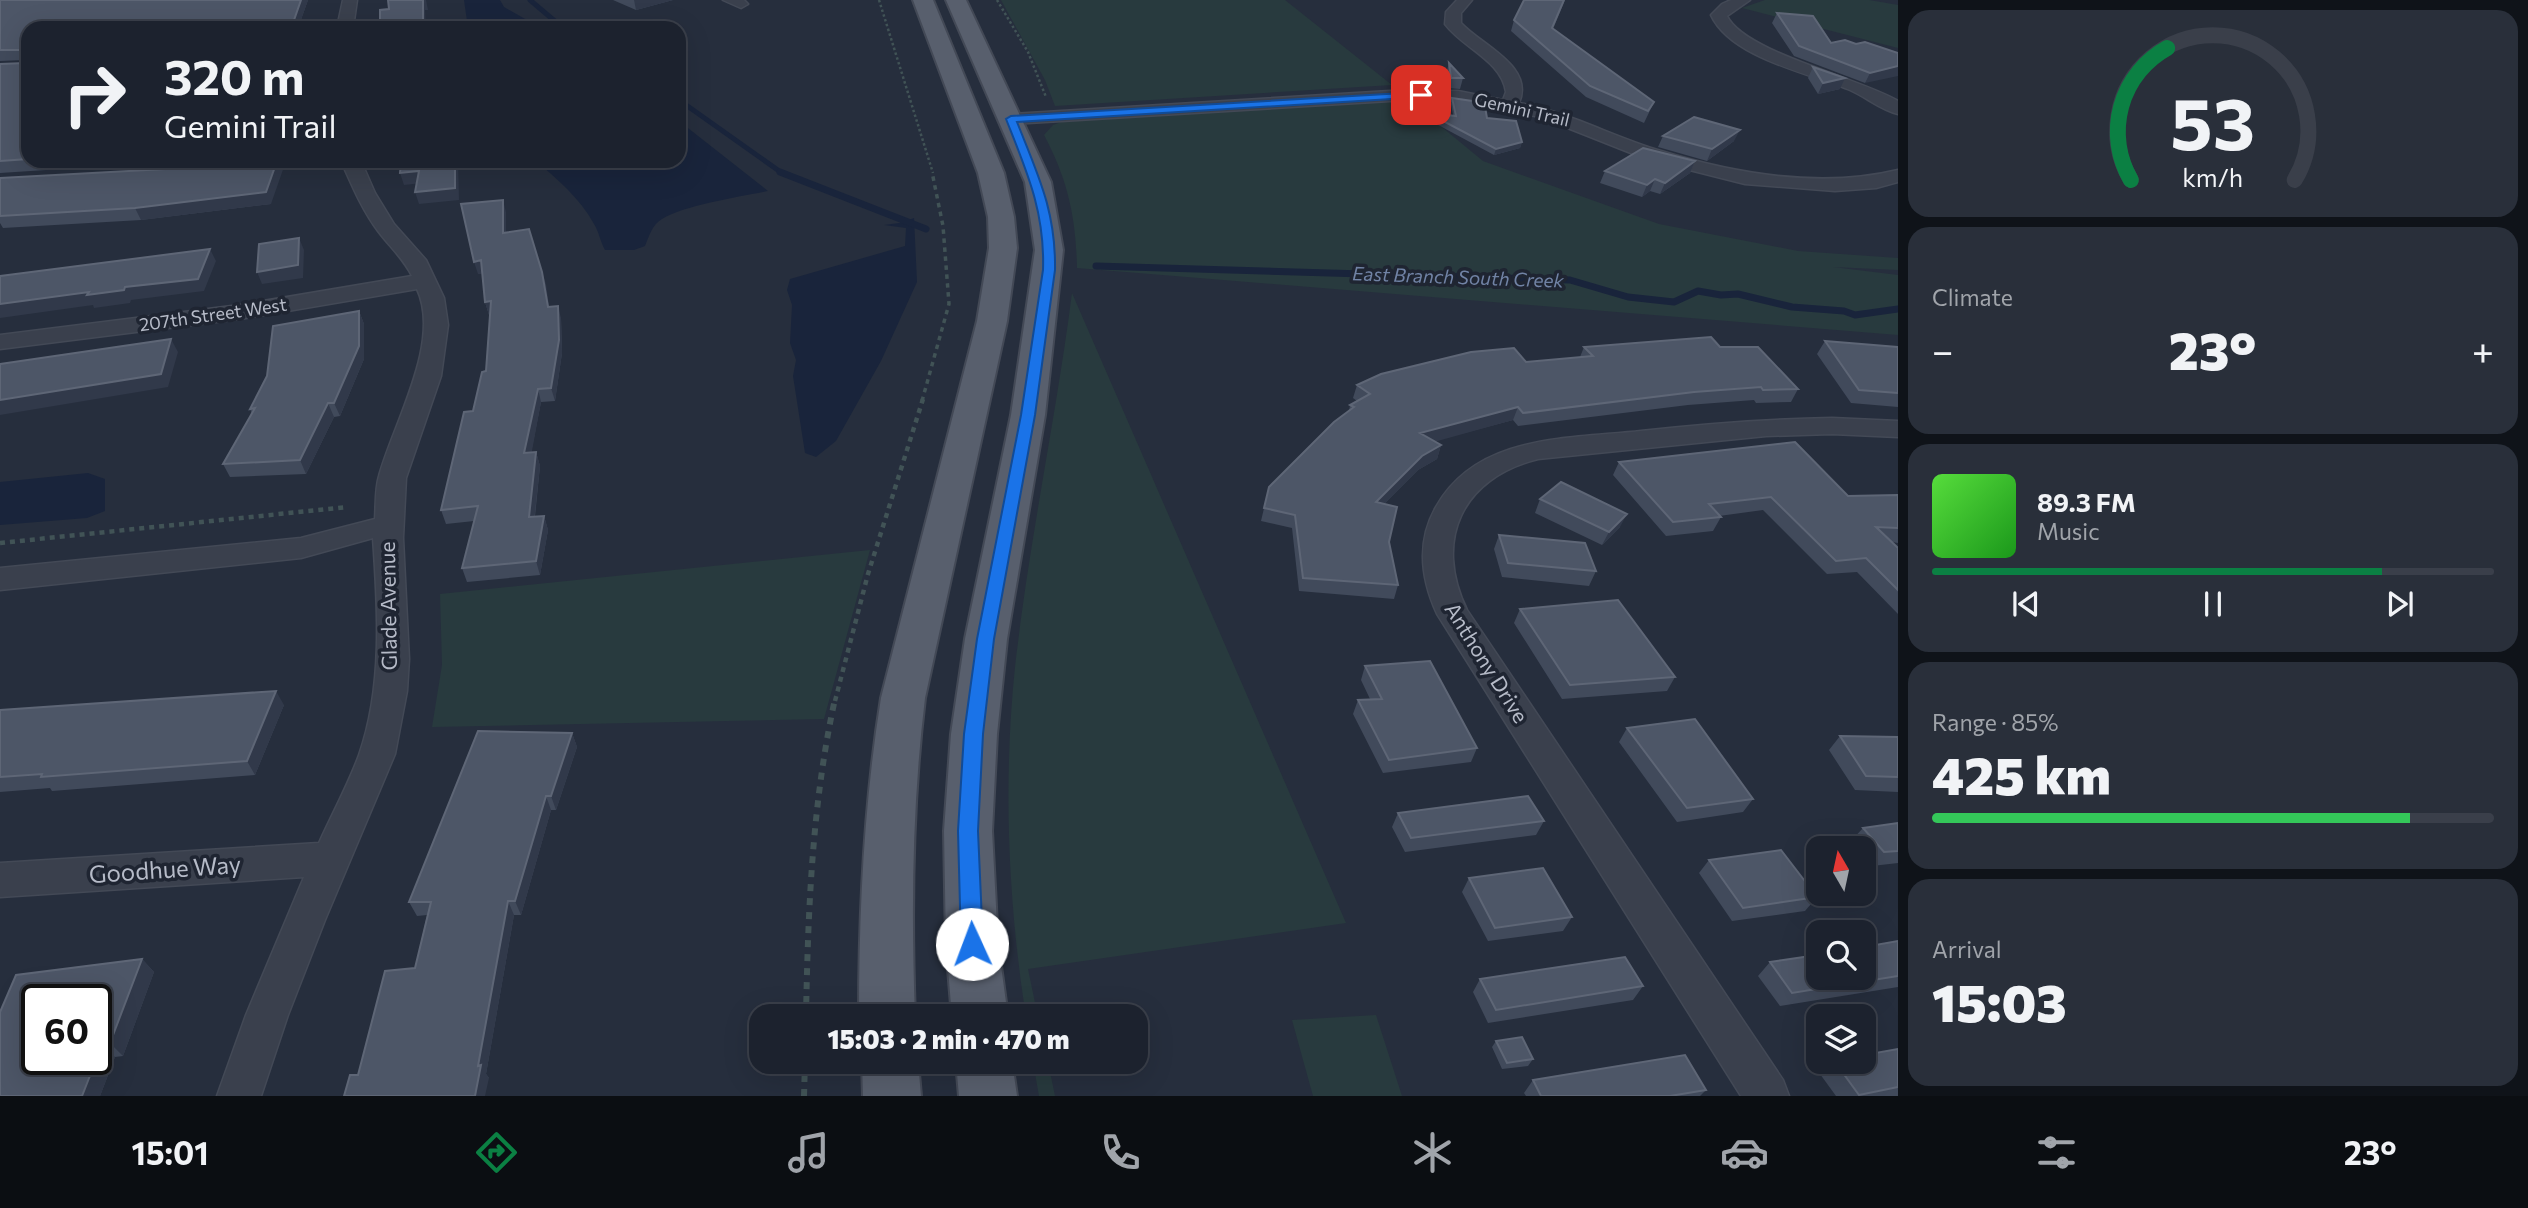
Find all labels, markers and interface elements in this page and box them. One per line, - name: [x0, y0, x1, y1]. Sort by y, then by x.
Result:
- text: 320 m: [164, 45, 305, 105]
- icon: right: [49, 49, 140, 140]
- pin: [1391, 65, 1451, 125]
- icon: arrive: [1402, 76, 1440, 114]
- text: 53: [2171, 76, 2255, 165]
- street label: Gemini Trail: [1472, 87, 1572, 131]
- text: Gemini Trail: [164, 105, 337, 145]
- text: km/h: [2183, 161, 2243, 191]
- water label: East Branch South Creek: [1352, 261, 1565, 292]
- text: Climate: [1932, 283, 2013, 311]
- street label: 207th Street West: [138, 293, 288, 335]
- text: 23°: [2169, 317, 2256, 381]
- text: −: [1932, 326, 1954, 373]
- text: +: [2472, 326, 2494, 373]
- text: 89.3 FM: [2037, 486, 2136, 517]
- text: Music: [2037, 517, 2100, 545]
- street label: Glade Avenue: [374, 541, 401, 671]
- icon: previous: [2007, 585, 2045, 623]
- icon: pause: [2194, 585, 2232, 623]
- icon: next: [2381, 585, 2419, 623]
- street label: Anthony Drive: [1440, 597, 1534, 727]
- text: Range · 85%: [1932, 708, 2059, 736]
- text: 425 km: [1932, 742, 2111, 806]
- north arrow: [1806, 836, 1876, 906]
- map controls: [1806, 836, 1876, 1074]
- street label: Goodhue Way: [88, 849, 242, 888]
- position arrow: [935, 907, 1009, 981]
- button: search: [1806, 920, 1876, 990]
- text: Arrival: [1932, 935, 2002, 963]
- text: 15:03: [1932, 969, 2067, 1033]
- speed limit sign: 60: [21, 984, 112, 1075]
- button: layers: [1806, 1004, 1876, 1074]
- text: 15:03 · 2 min · 470 m: [827, 1023, 1070, 1054]
- icon: directions: [472, 1128, 521, 1177]
- icon: music: [784, 1128, 833, 1177]
- icon: phone: [1096, 1128, 1145, 1177]
- icon: climate: [1408, 1128, 1457, 1177]
- icon: car: [1720, 1128, 1769, 1177]
- icon: filters: [2032, 1128, 2081, 1177]
- text: 15:01: [131, 1132, 209, 1172]
- text: 23°: [2344, 1132, 2396, 1172]

